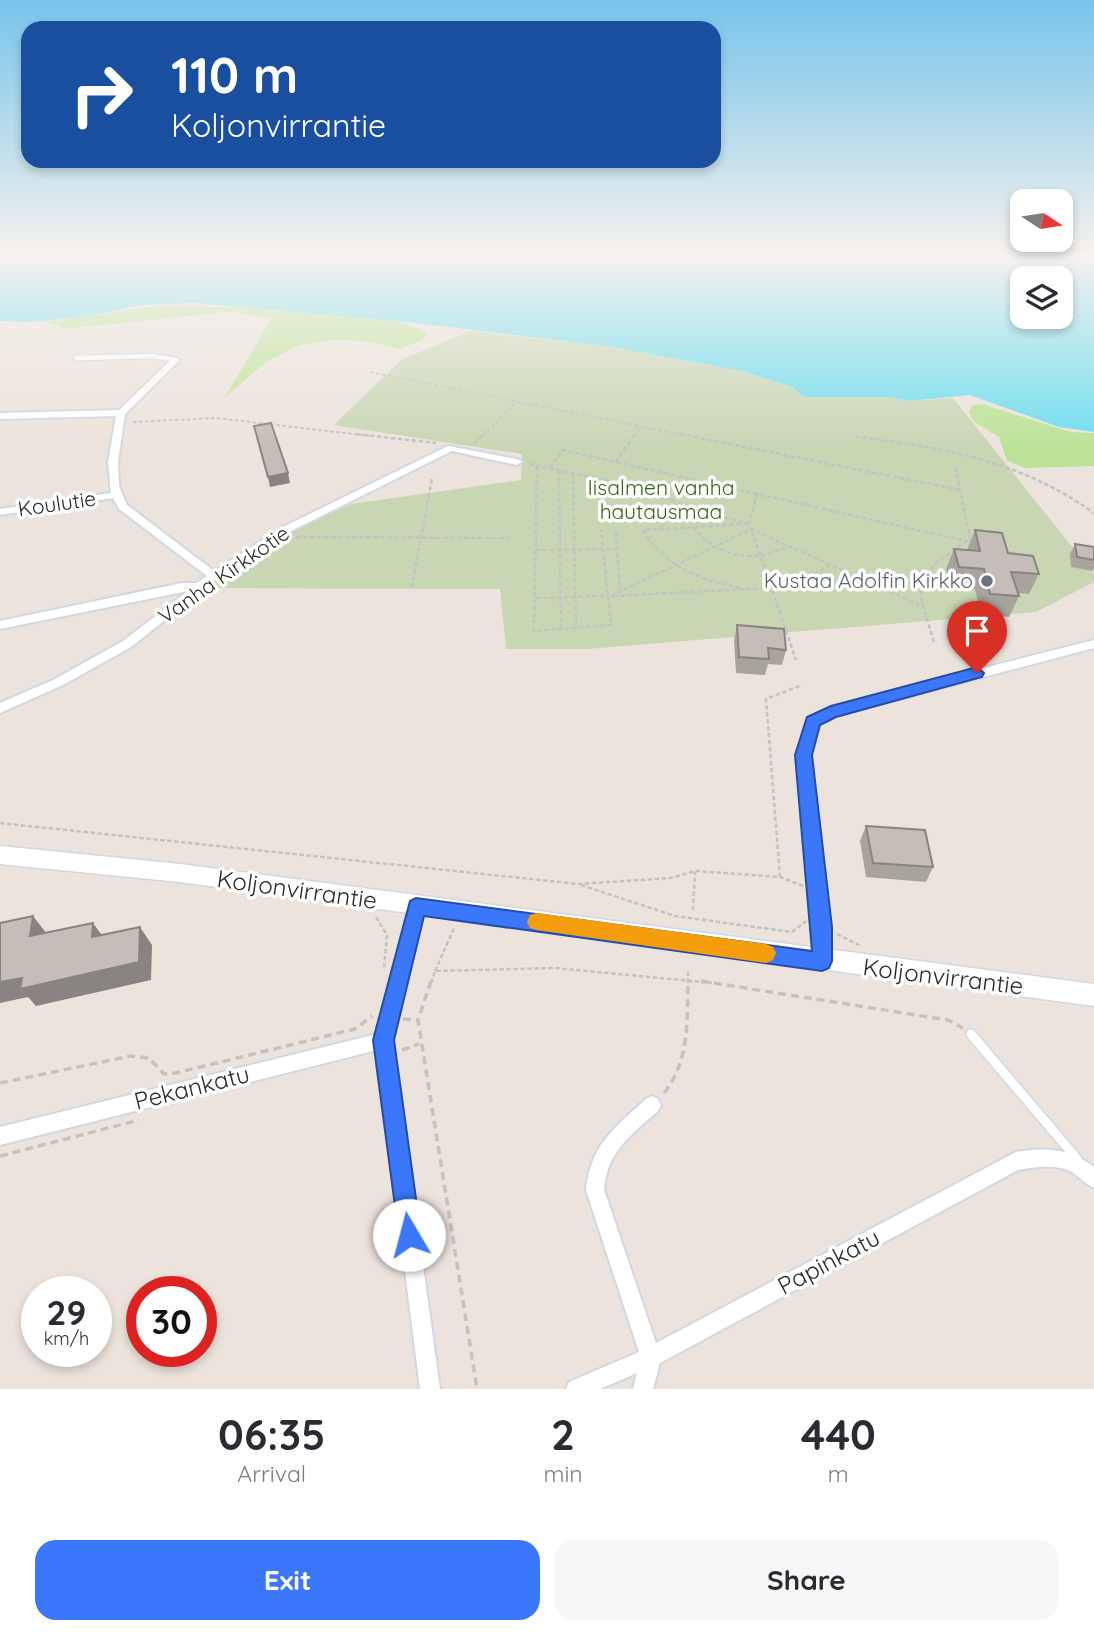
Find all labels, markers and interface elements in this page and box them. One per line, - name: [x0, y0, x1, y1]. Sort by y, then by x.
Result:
- text: 110 m: [171, 44, 298, 105]
- icon: right: [56, 49, 147, 140]
- text: Koljonvirrantie: [171, 105, 386, 145]
- north arrow: [1010, 189, 1073, 252]
- map controls: [1010, 189, 1073, 329]
- button: layers: [1010, 266, 1073, 329]
- park label: Iisalmen vanha hautausmaa: [588, 474, 734, 524]
- street label: Koulutie: [16, 485, 98, 521]
- street label: Vanha Kirkkotie: [153, 519, 294, 629]
- place label: Kustaa Adolfin Kirkko: [764, 567, 973, 593]
- marker: Kustaa Adolfin Kirkko: [979, 573, 995, 589]
- pin: [947, 601, 1007, 673]
- icon: arrive: [958, 612, 996, 650]
- street label: Koljonvirrantie: [215, 863, 379, 915]
- street label: Koljonvirrantie: [861, 951, 1025, 1001]
- street label: Pekankatu: [131, 1058, 253, 1116]
- position arrow: [372, 1198, 446, 1272]
- street label: Papinkatu: [772, 1222, 885, 1301]
- speed limit sign: 30: [126, 1276, 217, 1367]
- text: 29: [47, 1290, 86, 1334]
- text: km/h: [44, 1327, 89, 1350]
- text: 06:35: [218, 1408, 325, 1461]
- text: 2: [551, 1408, 575, 1461]
- text: 440: [801, 1408, 876, 1461]
- text: Arrival: [237, 1459, 306, 1488]
- text: min: [543, 1459, 583, 1488]
- text: m: [828, 1459, 849, 1488]
- button: Exit: [35, 1540, 540, 1620]
- button: Share: [554, 1540, 1059, 1620]

